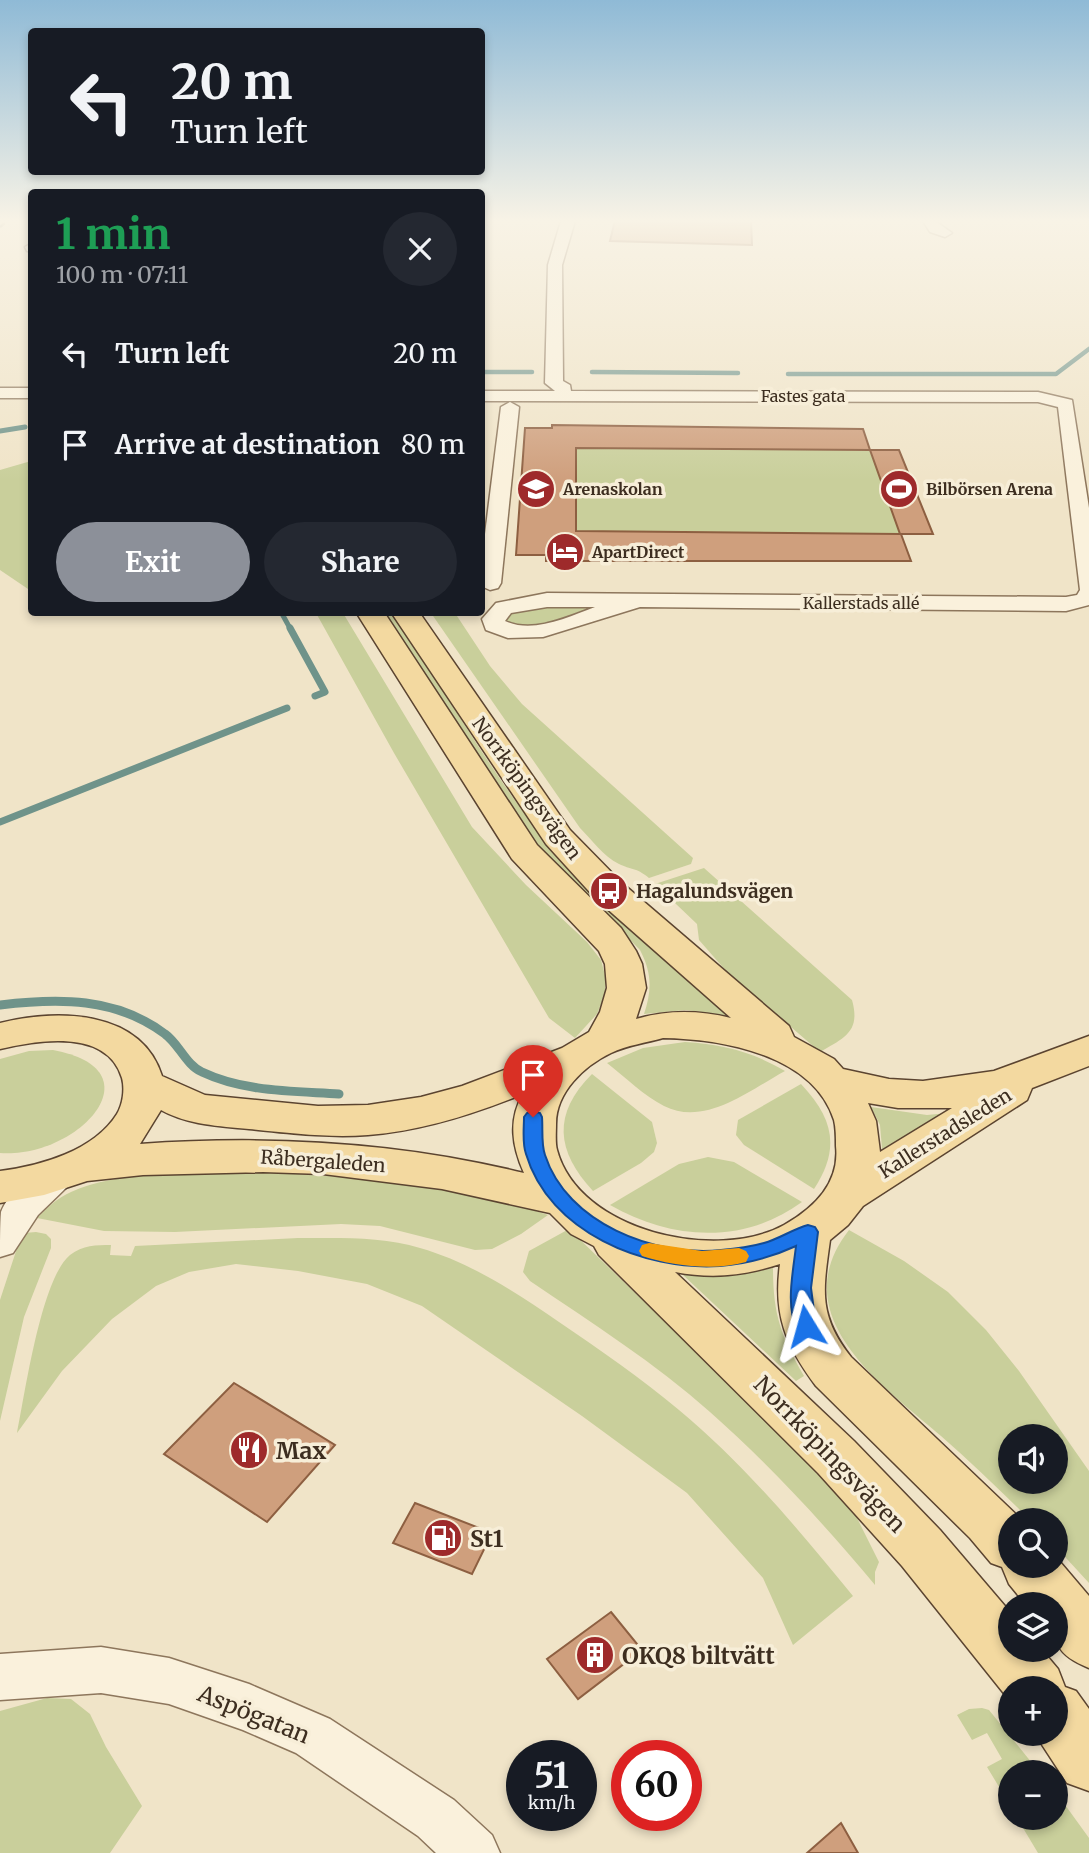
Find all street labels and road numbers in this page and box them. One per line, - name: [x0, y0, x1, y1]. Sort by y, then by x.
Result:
- street label: Fastes gata: [761, 386, 846, 406]
- street label: Kallerstads allé: [803, 593, 919, 613]
- street label: Norrköpingsvägen: [467, 712, 587, 864]
- street label: Kallerstadsleden: [874, 1082, 1016, 1183]
- street label: Råbergaleden: [260, 1145, 387, 1177]
- street label: Norrköpingsvägen: [748, 1370, 912, 1538]
- street label: Aspögatan: [193, 1678, 314, 1750]

